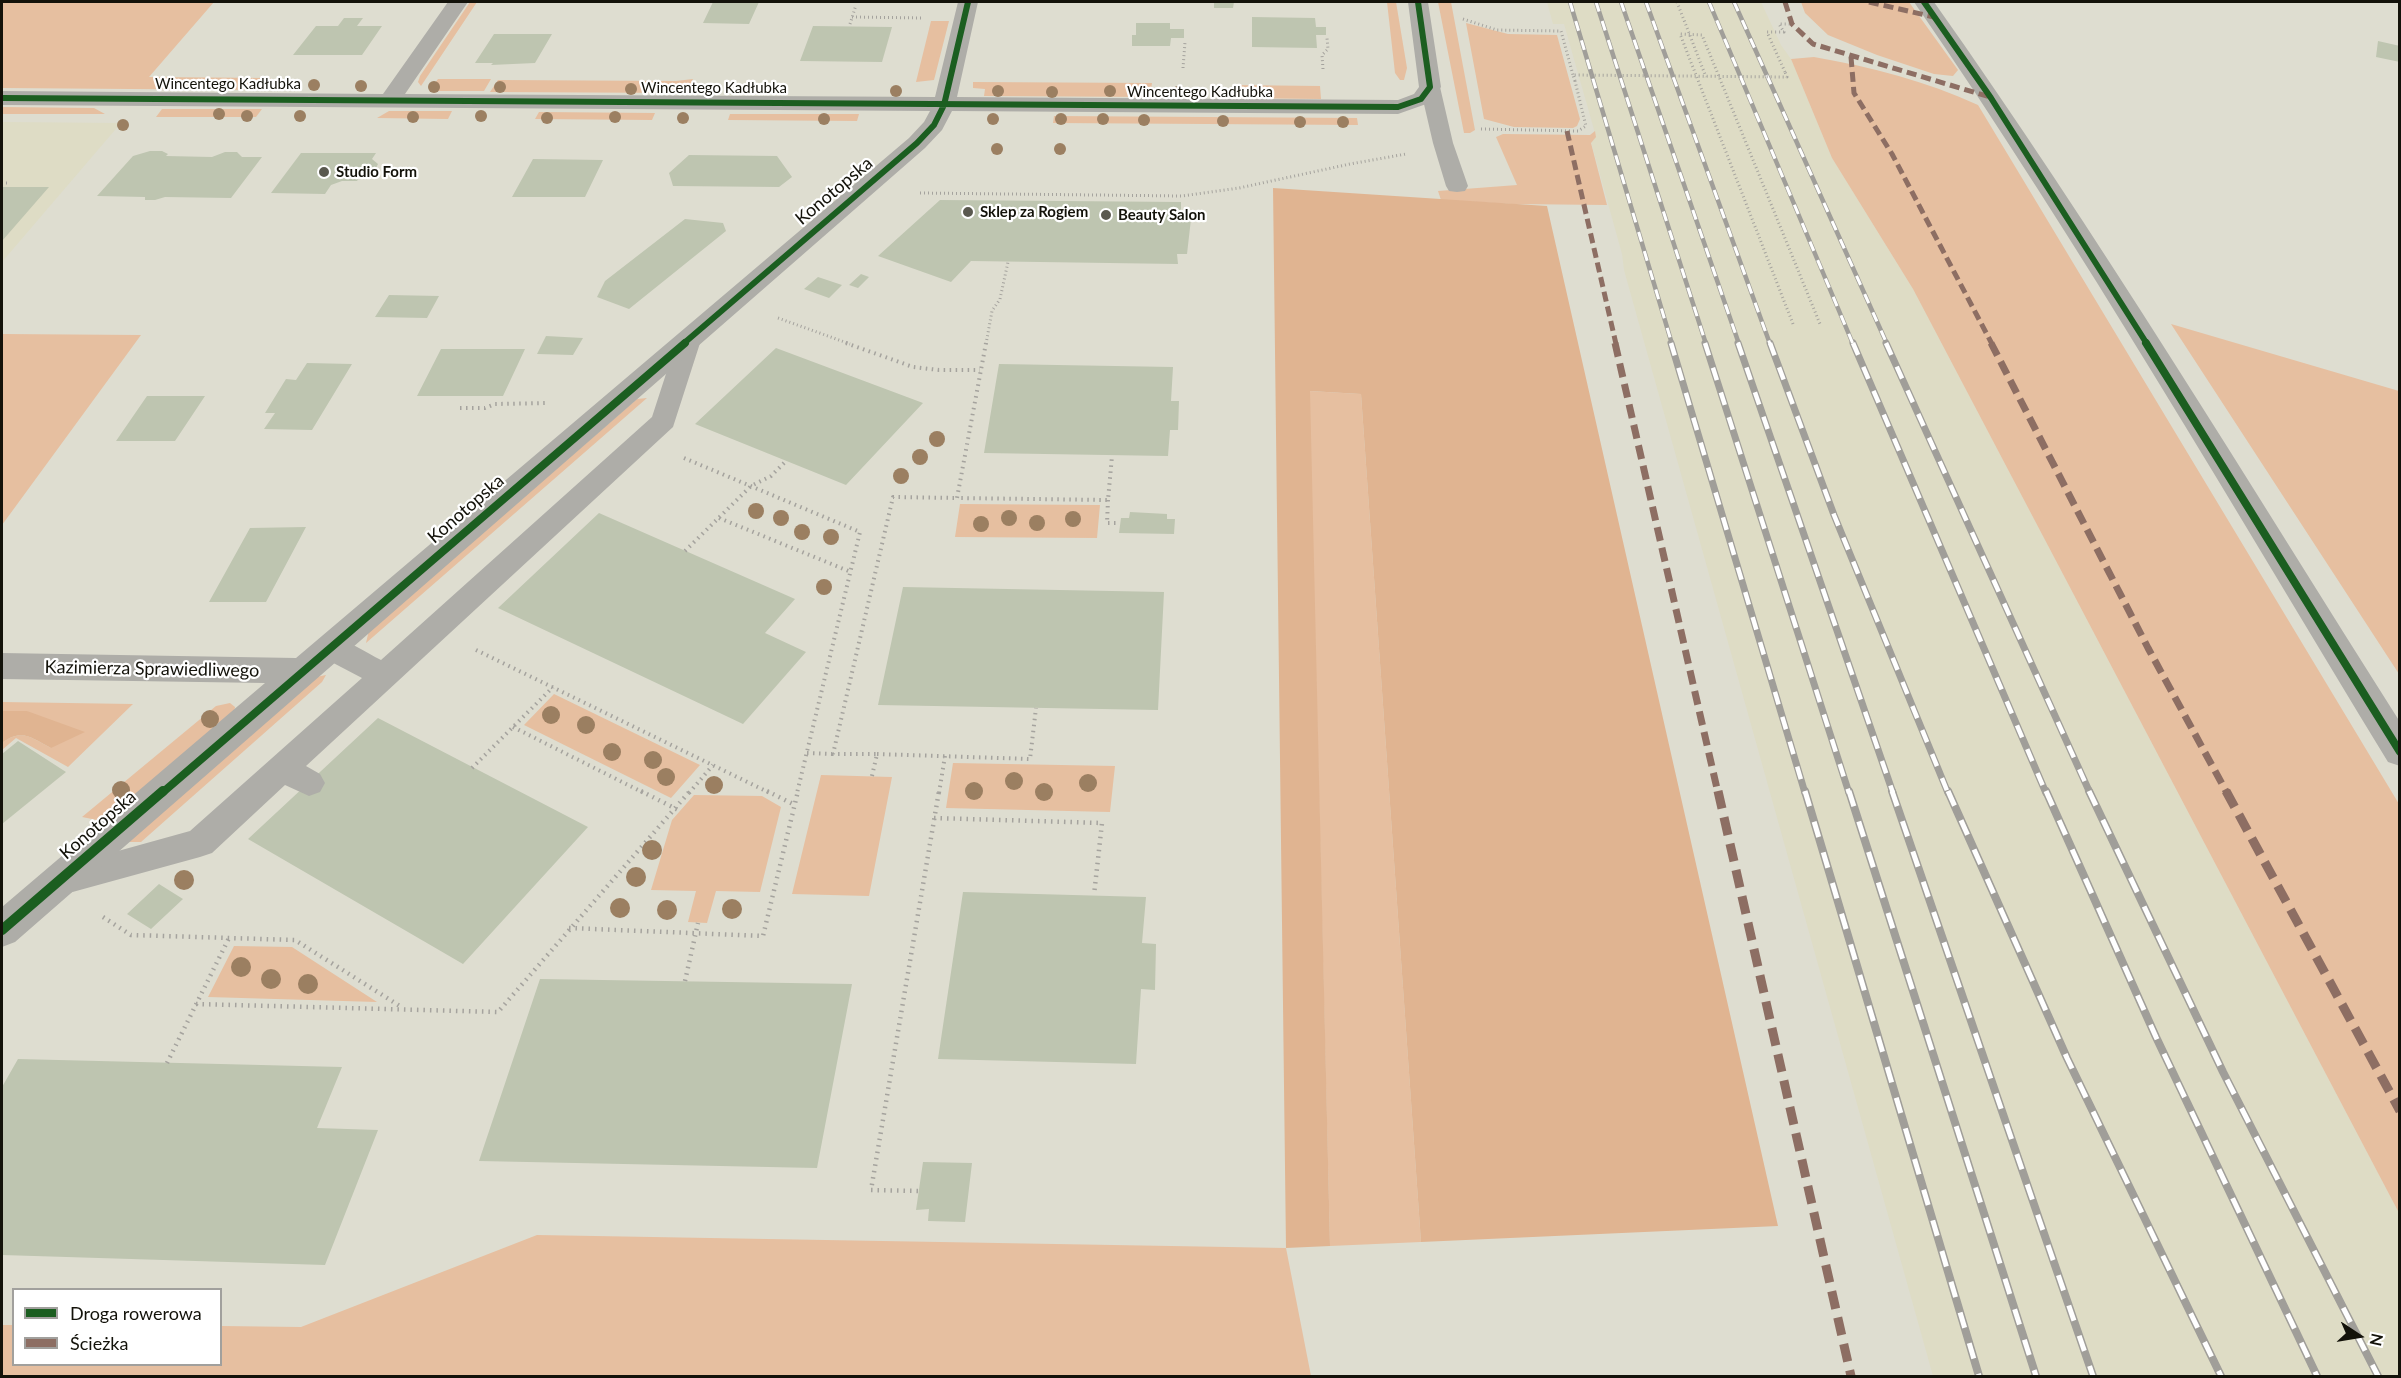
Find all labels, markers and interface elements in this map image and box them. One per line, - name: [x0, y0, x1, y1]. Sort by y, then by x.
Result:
- street label: Wincentego Kadłubka: [155, 75, 301, 93]
- street label: Wincentego Kadłubka: [641, 79, 787, 97]
- street label: Wincentego Kadłubka: [1127, 83, 1273, 101]
- street label: Konotopska: [791, 152, 877, 230]
- place label: Studio Form: [336, 163, 417, 181]
- marker: Studio Form: [317, 165, 331, 179]
- place label: Sklep za Rogiem: [980, 203, 1088, 221]
- marker: Sklep za Rogiem: [961, 205, 975, 219]
- place label: Beauty Salon: [1118, 206, 1206, 224]
- marker: Beauty Salon: [1099, 208, 1113, 222]
- street label: Konotopska: [423, 470, 509, 548]
- street label: Kazimierza Sprawiedliwego: [45, 656, 259, 682]
- street label: Konotopska: [55, 786, 141, 864]
- legend: [12, 1288, 222, 1366]
- text: Droga rowerowa: [70, 1302, 202, 1324]
- north arrow: [2329, 1306, 2389, 1366]
- text: Ścieżka: [70, 1332, 128, 1354]
- text: N: [2367, 1332, 2388, 1348]

